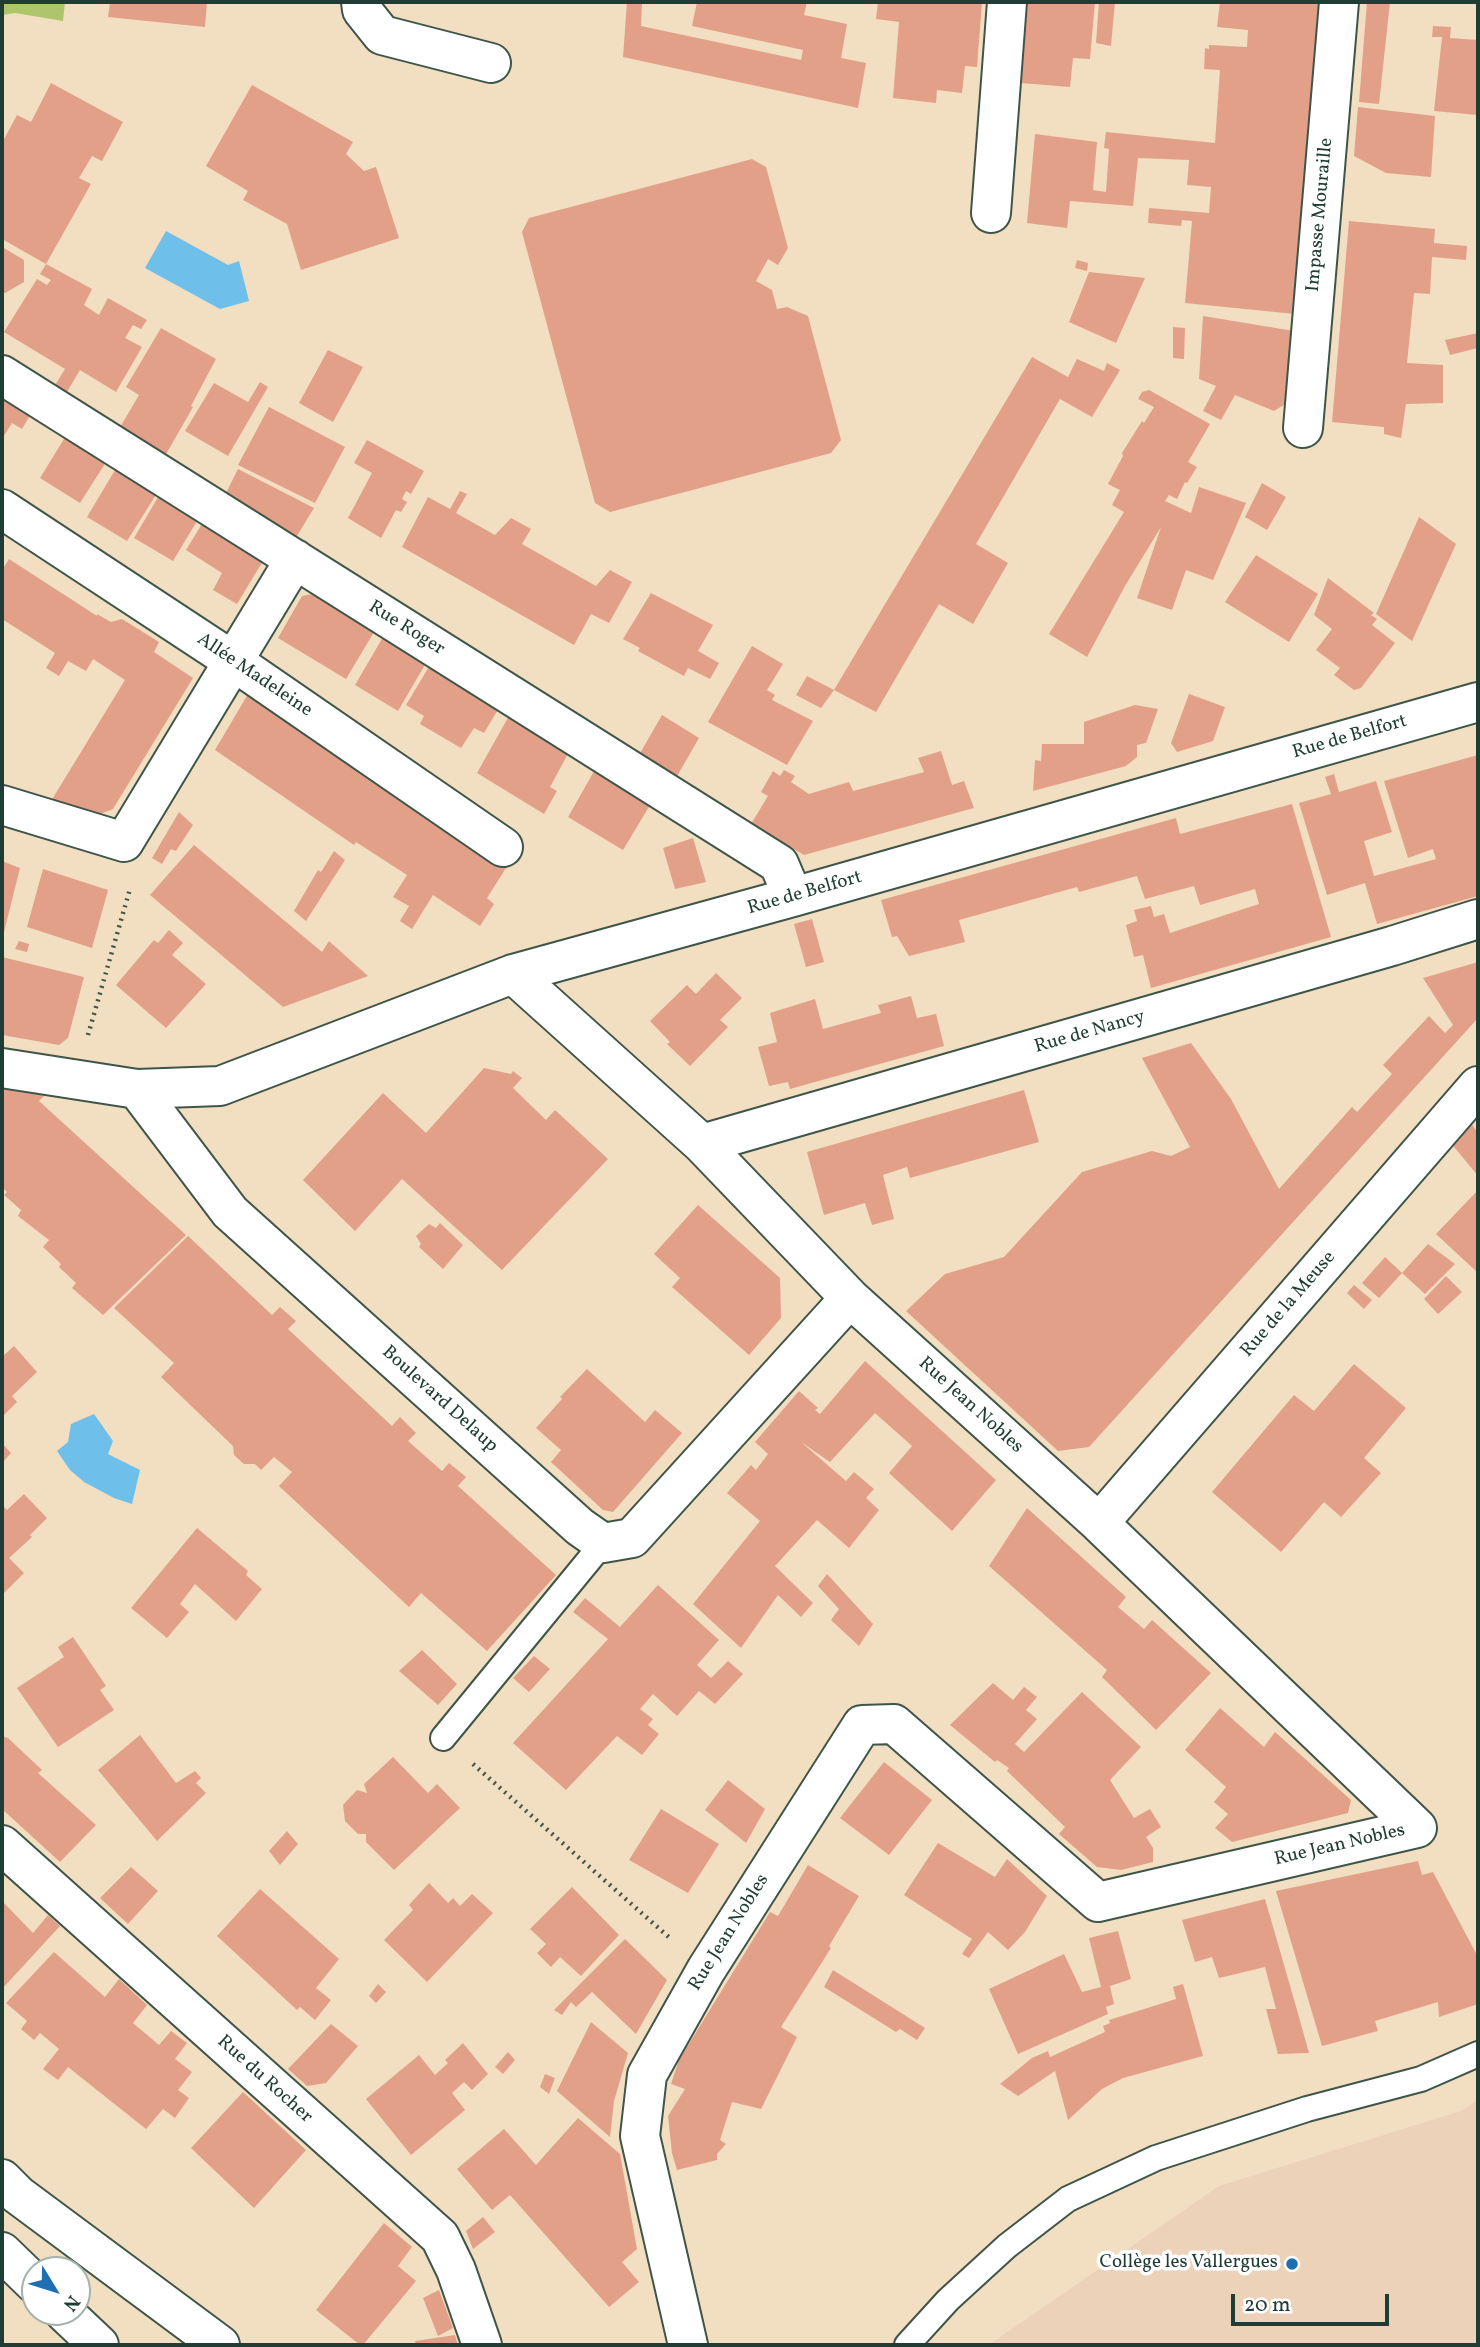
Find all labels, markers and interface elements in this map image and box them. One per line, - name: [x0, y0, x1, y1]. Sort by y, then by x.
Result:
- street label: Impasse Mouraille: [1303, 137, 1339, 293]
- street label: Rue Roger: [364, 597, 448, 661]
- street label: Allée Madeleine: [192, 629, 316, 723]
- street label: Rue de Belfort: [1290, 711, 1410, 765]
- street label: Rue de Belfort: [745, 867, 865, 921]
- street label: Rue de Nancy: [1032, 1006, 1148, 1060]
- street label: Rue de la Meuse: [1237, 1247, 1341, 1363]
- street label: Boulevard Delaup: [376, 1342, 502, 1458]
- street label: Rue Jean Nobles: [913, 1353, 1027, 1459]
- street label: Rue Jean Nobles: [1272, 1820, 1408, 1872]
- street label: Rue Jean Nobles: [685, 1870, 775, 1996]
- street label: Rue du Rocher: [211, 2031, 317, 2129]
- place label: Collège les Vallergues: [1099, 2253, 1278, 2275]
- north arrow: [21, 2256, 91, 2326]
- marker: Collège les Vallergues: [1284, 2256, 1300, 2272]
- scale bar: [1235, 2280, 1392, 2324]
- text: N: [56, 2289, 85, 2316]
- text: 20 m: [1244, 2291, 1290, 2320]

